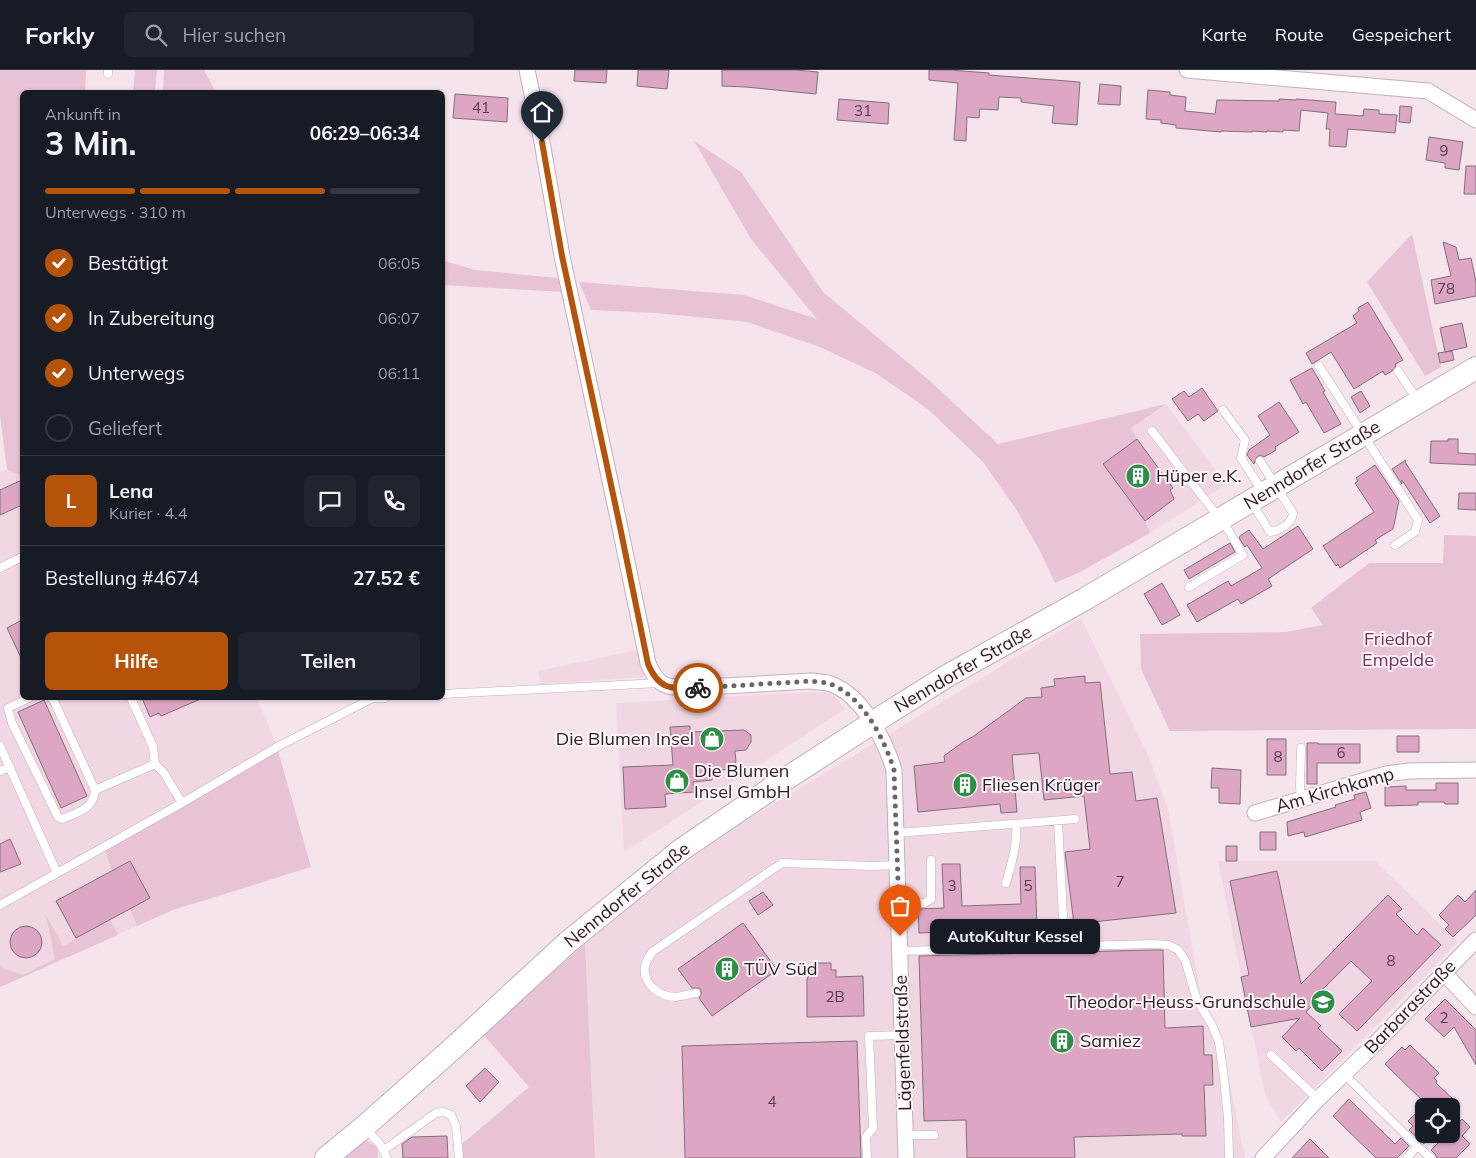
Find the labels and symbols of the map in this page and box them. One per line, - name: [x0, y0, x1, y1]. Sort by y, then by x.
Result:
- pin: [521, 91, 563, 142]
- house number: 41: [472, 98, 490, 117]
- house number: 31: [854, 101, 872, 120]
- house number: 9: [1439, 141, 1449, 160]
- house number: 78: [1437, 279, 1455, 298]
- street label: Nenndorfer Straße: [1239, 415, 1384, 514]
- building icon: Hüper e.K.: [1125, 463, 1151, 489]
- place label: Hüper e.K.: [1156, 464, 1242, 487]
- street label: Nenndorfer Straße: [890, 620, 1036, 717]
- park label: Friedhof Empelde: [1362, 627, 1434, 671]
- courier: [673, 663, 723, 713]
- shop icon: Die Blumen Insel: [699, 726, 725, 752]
- place label: Die Blumen Insel: [556, 727, 694, 750]
- house number: 6: [1336, 743, 1346, 762]
- house number: 8: [1273, 747, 1283, 766]
- place label: Die Blumen Insel GmbH: [694, 759, 790, 803]
- street label: Am Kirchkamp: [1273, 762, 1397, 817]
- shop icon: Die Blumen Insel GmbH: [664, 768, 690, 794]
- building icon: Fliesen Krüger: [952, 772, 978, 798]
- place label: Fliesen Krüger: [982, 773, 1100, 796]
- street label: Nenndorfer Straße: [559, 837, 694, 952]
- house number: 7: [1115, 872, 1125, 891]
- house number: 3: [947, 876, 957, 895]
- house number: 5: [1023, 876, 1033, 895]
- pin: [879, 885, 921, 936]
- callout: AutoKultur Kessel: [930, 918, 1100, 954]
- house number: 8: [1386, 951, 1396, 970]
- street label: Barbarastraße: [1359, 955, 1460, 1059]
- building icon: TÜV Süd: [714, 956, 740, 982]
- place label: TÜV Süd: [744, 957, 818, 980]
- street label: Lägenfeldstraße: [889, 975, 916, 1111]
- house number: 2B: [825, 987, 845, 1006]
- school or university icon: Theodor-Heuss-Grundschule: [1310, 989, 1336, 1015]
- place label: Theodor-Heuss-Grundschule: [1066, 990, 1306, 1013]
- house number: 2: [1439, 1008, 1449, 1027]
- building icon: Samiez: [1049, 1028, 1075, 1054]
- place label: Samiez: [1080, 1029, 1141, 1052]
- house number: 4: [767, 1092, 777, 1111]

